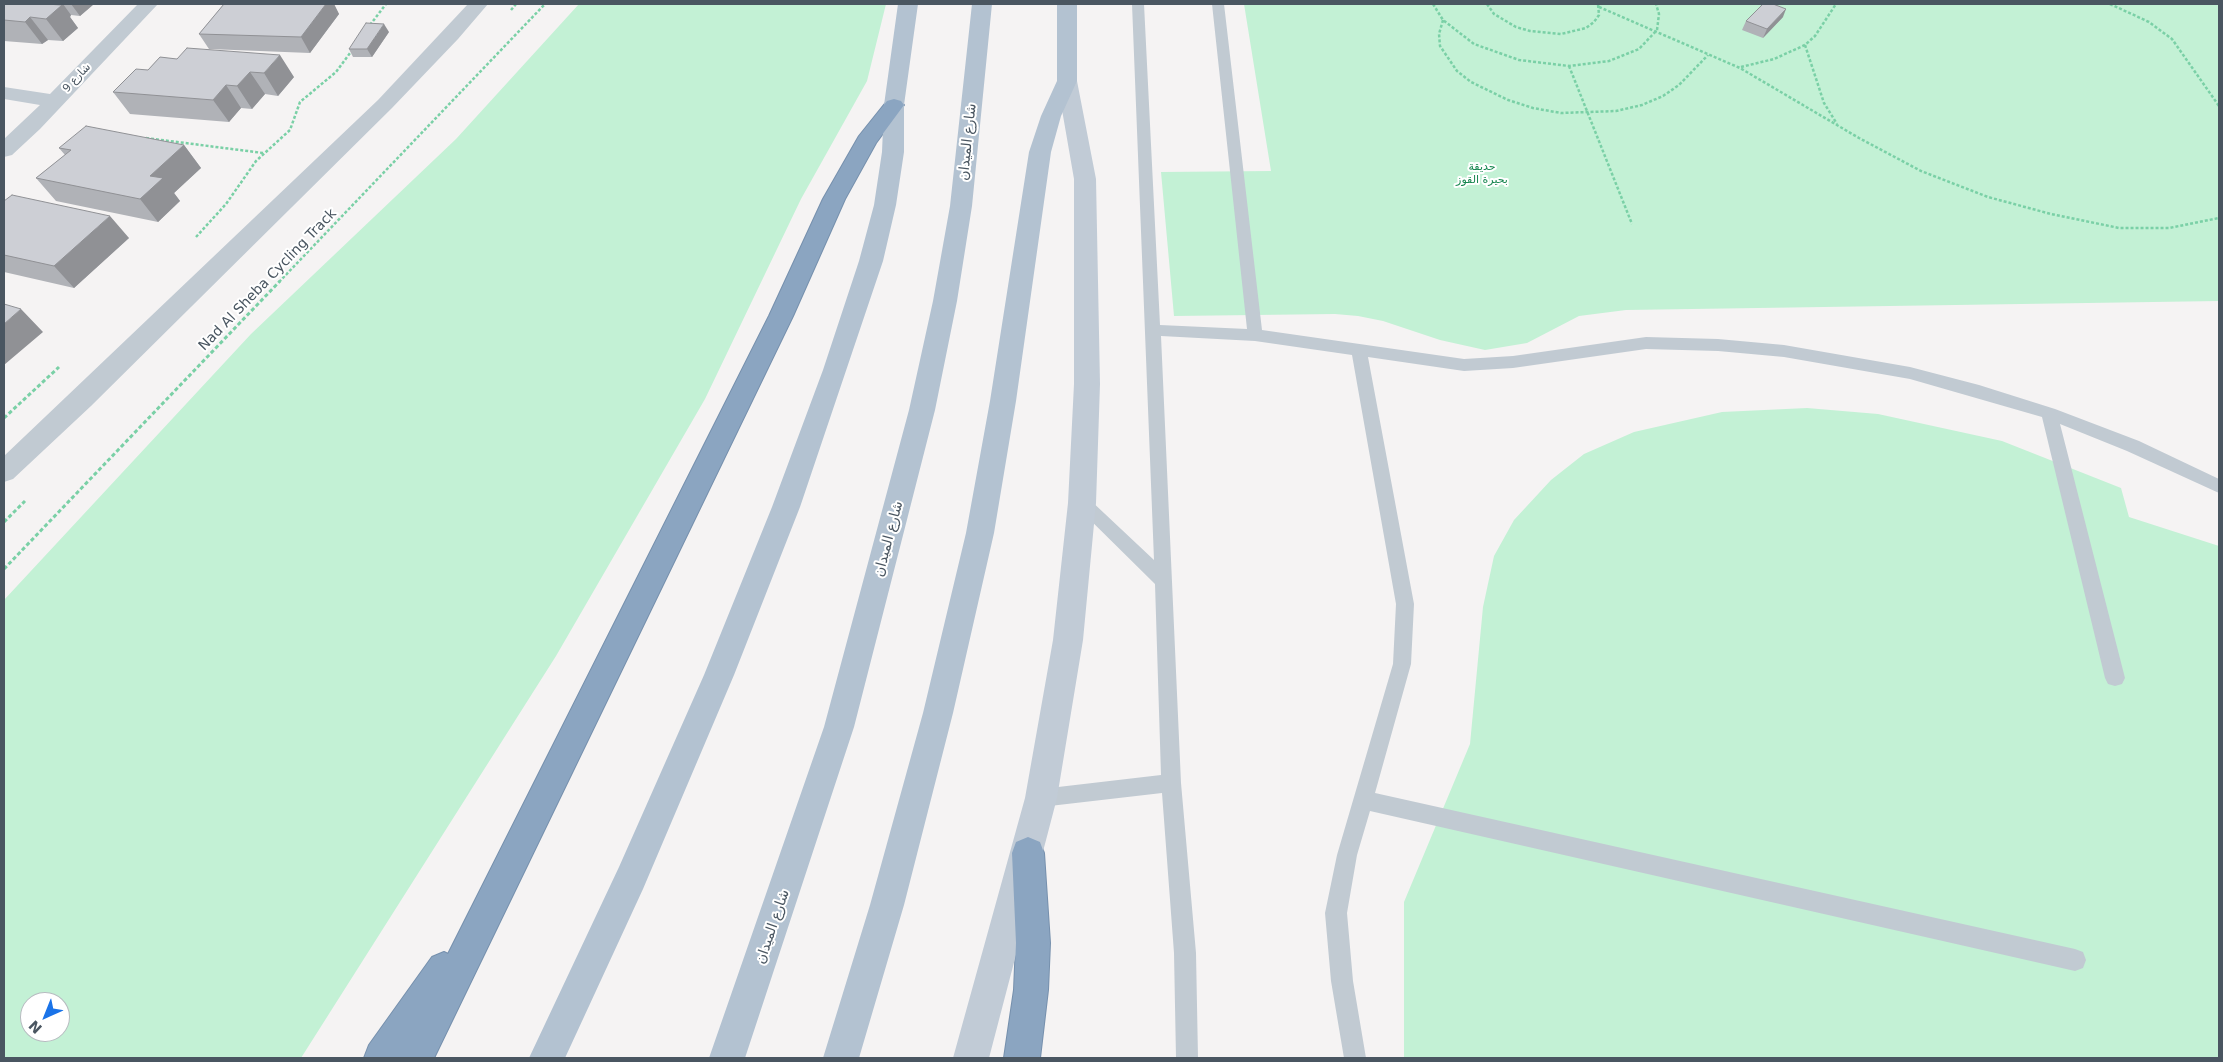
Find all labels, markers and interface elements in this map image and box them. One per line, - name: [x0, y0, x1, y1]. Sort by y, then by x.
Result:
- street label: شارع 9: [60, 61, 94, 95]
- street label: شارع الميدان: [956, 103, 980, 181]
- park label: حديقة بحيرة القوز: [1456, 160, 1508, 186]
- street label: Nad Al Sheba Cycling Track: [196, 205, 340, 355]
- street label: شارع الميدان: [871, 499, 907, 579]
- street label: شارع الميدان: [752, 888, 794, 966]
- north arrow: [20, 992, 70, 1042]
- text: N: [26, 1017, 45, 1037]

